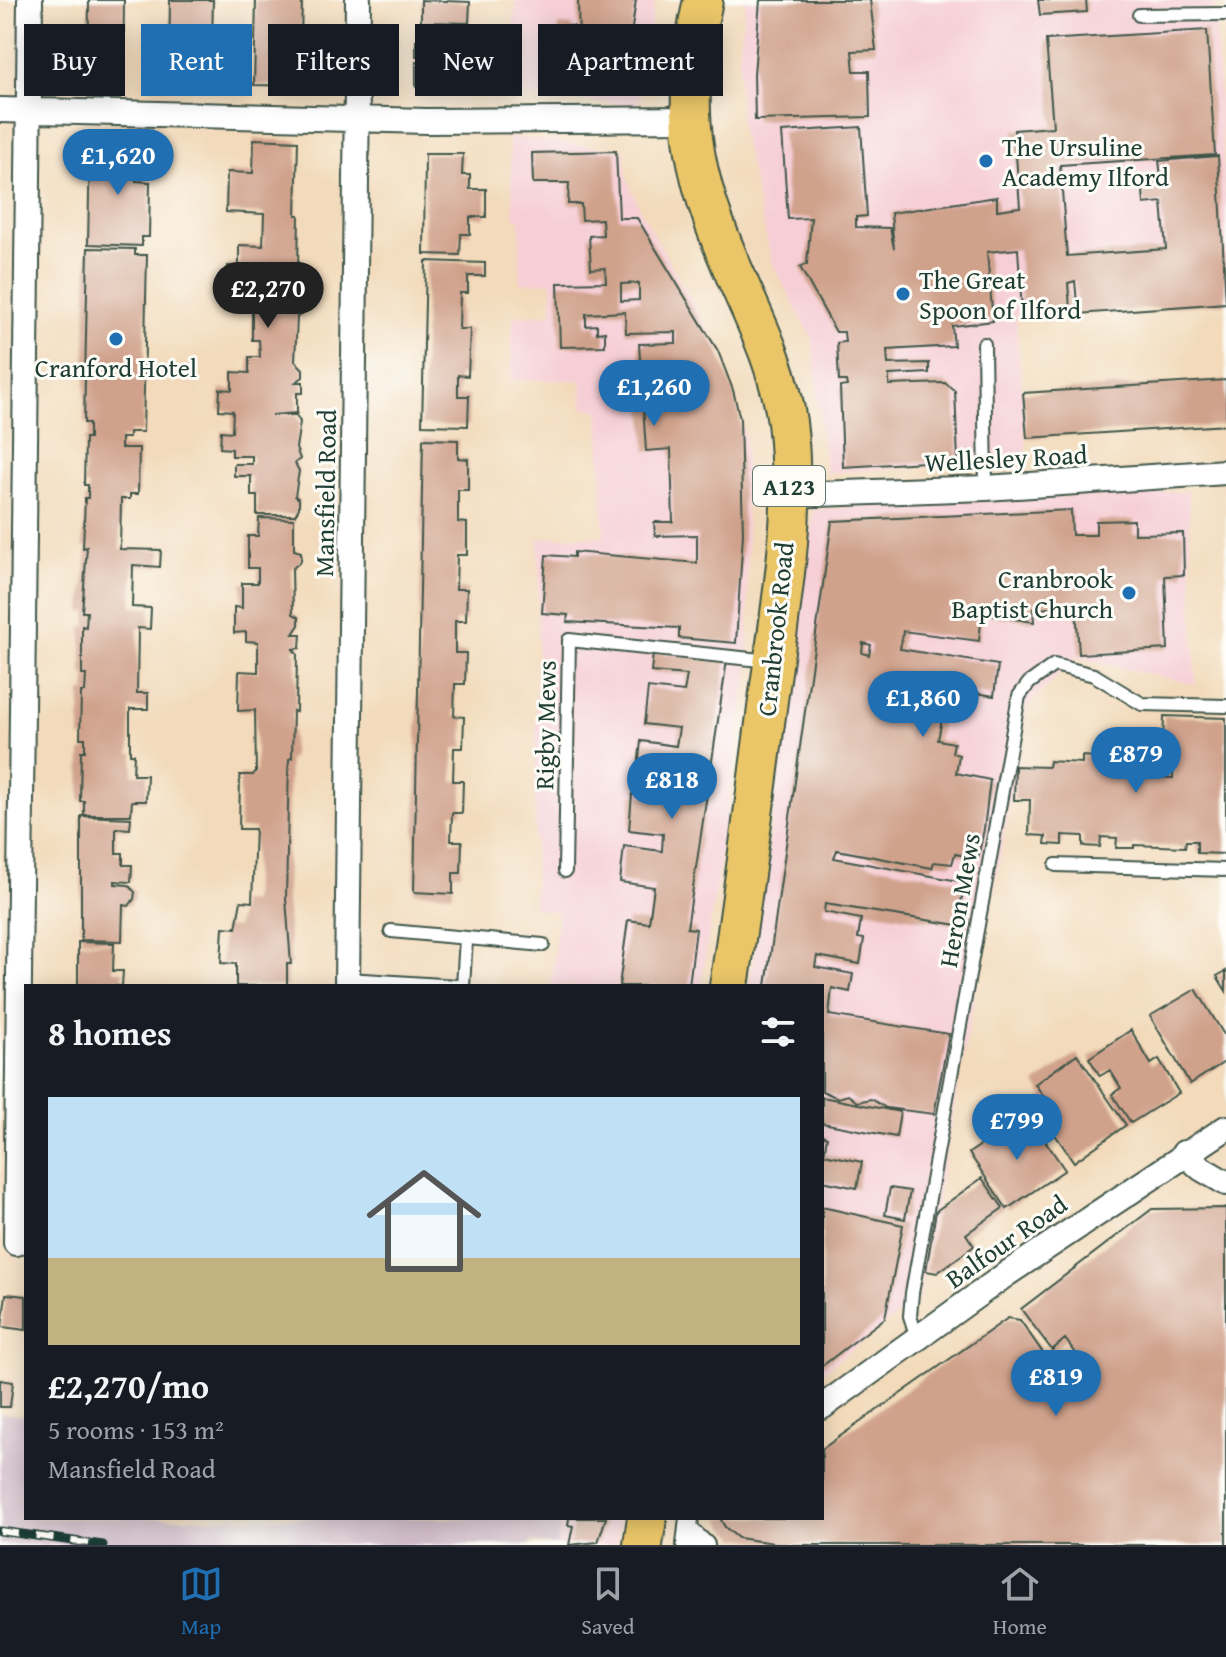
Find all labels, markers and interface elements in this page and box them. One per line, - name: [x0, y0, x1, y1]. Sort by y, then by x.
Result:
- chip: Buy: [24, 24, 125, 96]
- chip: Rent: [141, 24, 252, 96]
- chip: Filters: [268, 24, 399, 96]
- chip: New: [415, 24, 522, 96]
- chip: Apartment: [538, 24, 723, 96]
- place label: The Ursuline Academy Ilford: [1002, 127, 1169, 196]
- pin: £1,620: [53, 129, 183, 197]
- text: £1,620: [81, 135, 155, 174]
- marker: The Ursuline Academy Ilford: [977, 152, 995, 170]
- place label: The Great Spoon of Ilford: [919, 260, 1081, 329]
- pin: £2,270: [203, 262, 333, 330]
- text: £2,270: [231, 268, 305, 307]
- marker: The Great Spoon of Ilford: [894, 285, 912, 303]
- marker: Cranford Hotel: [107, 330, 125, 348]
- place label: Cranford Hotel: [35, 348, 197, 387]
- pin: £1,260: [589, 360, 719, 428]
- text: £1,260: [617, 366, 691, 405]
- street label: Mansfield Road: [304, 409, 346, 577]
- street label: Wellesley Road: [924, 434, 1089, 482]
- road number: A123: [753, 466, 825, 506]
- street label: Cranbrook Road: [746, 540, 804, 718]
- place label: Cranbrook Baptist Church: [951, 559, 1114, 628]
- marker: Cranbrook Baptist Church: [1120, 584, 1138, 602]
- street label: Rigby Mews: [524, 660, 566, 790]
- pin: £1,860: [858, 671, 988, 739]
- text: £1,860: [886, 677, 960, 716]
- pin: £879: [1089, 727, 1183, 795]
- text: £879: [1109, 733, 1163, 772]
- pin: £818: [625, 753, 719, 821]
- text: £818: [645, 759, 699, 798]
- street label: Heron Mews: [928, 830, 990, 970]
- text: 8 homes: [48, 1008, 172, 1057]
- icon: filters: [756, 1010, 800, 1054]
- pin: £799: [970, 1094, 1064, 1162]
- text: £799: [990, 1100, 1044, 1139]
- icon: home: [352, 1149, 496, 1293]
- street label: Balfour Road: [937, 1185, 1075, 1297]
- pin: £819: [1009, 1350, 1103, 1418]
- text: £819: [1029, 1356, 1083, 1395]
- text: £2,270/mo: [48, 1361, 209, 1410]
- text: 5 rooms · 153 m²: [48, 1410, 224, 1449]
- text: Mansfield Road: [48, 1449, 216, 1488]
- tab: Map: [179, 1562, 223, 1642]
- tab: Saved: [581, 1562, 635, 1642]
- tab: Home: [993, 1562, 1047, 1642]

